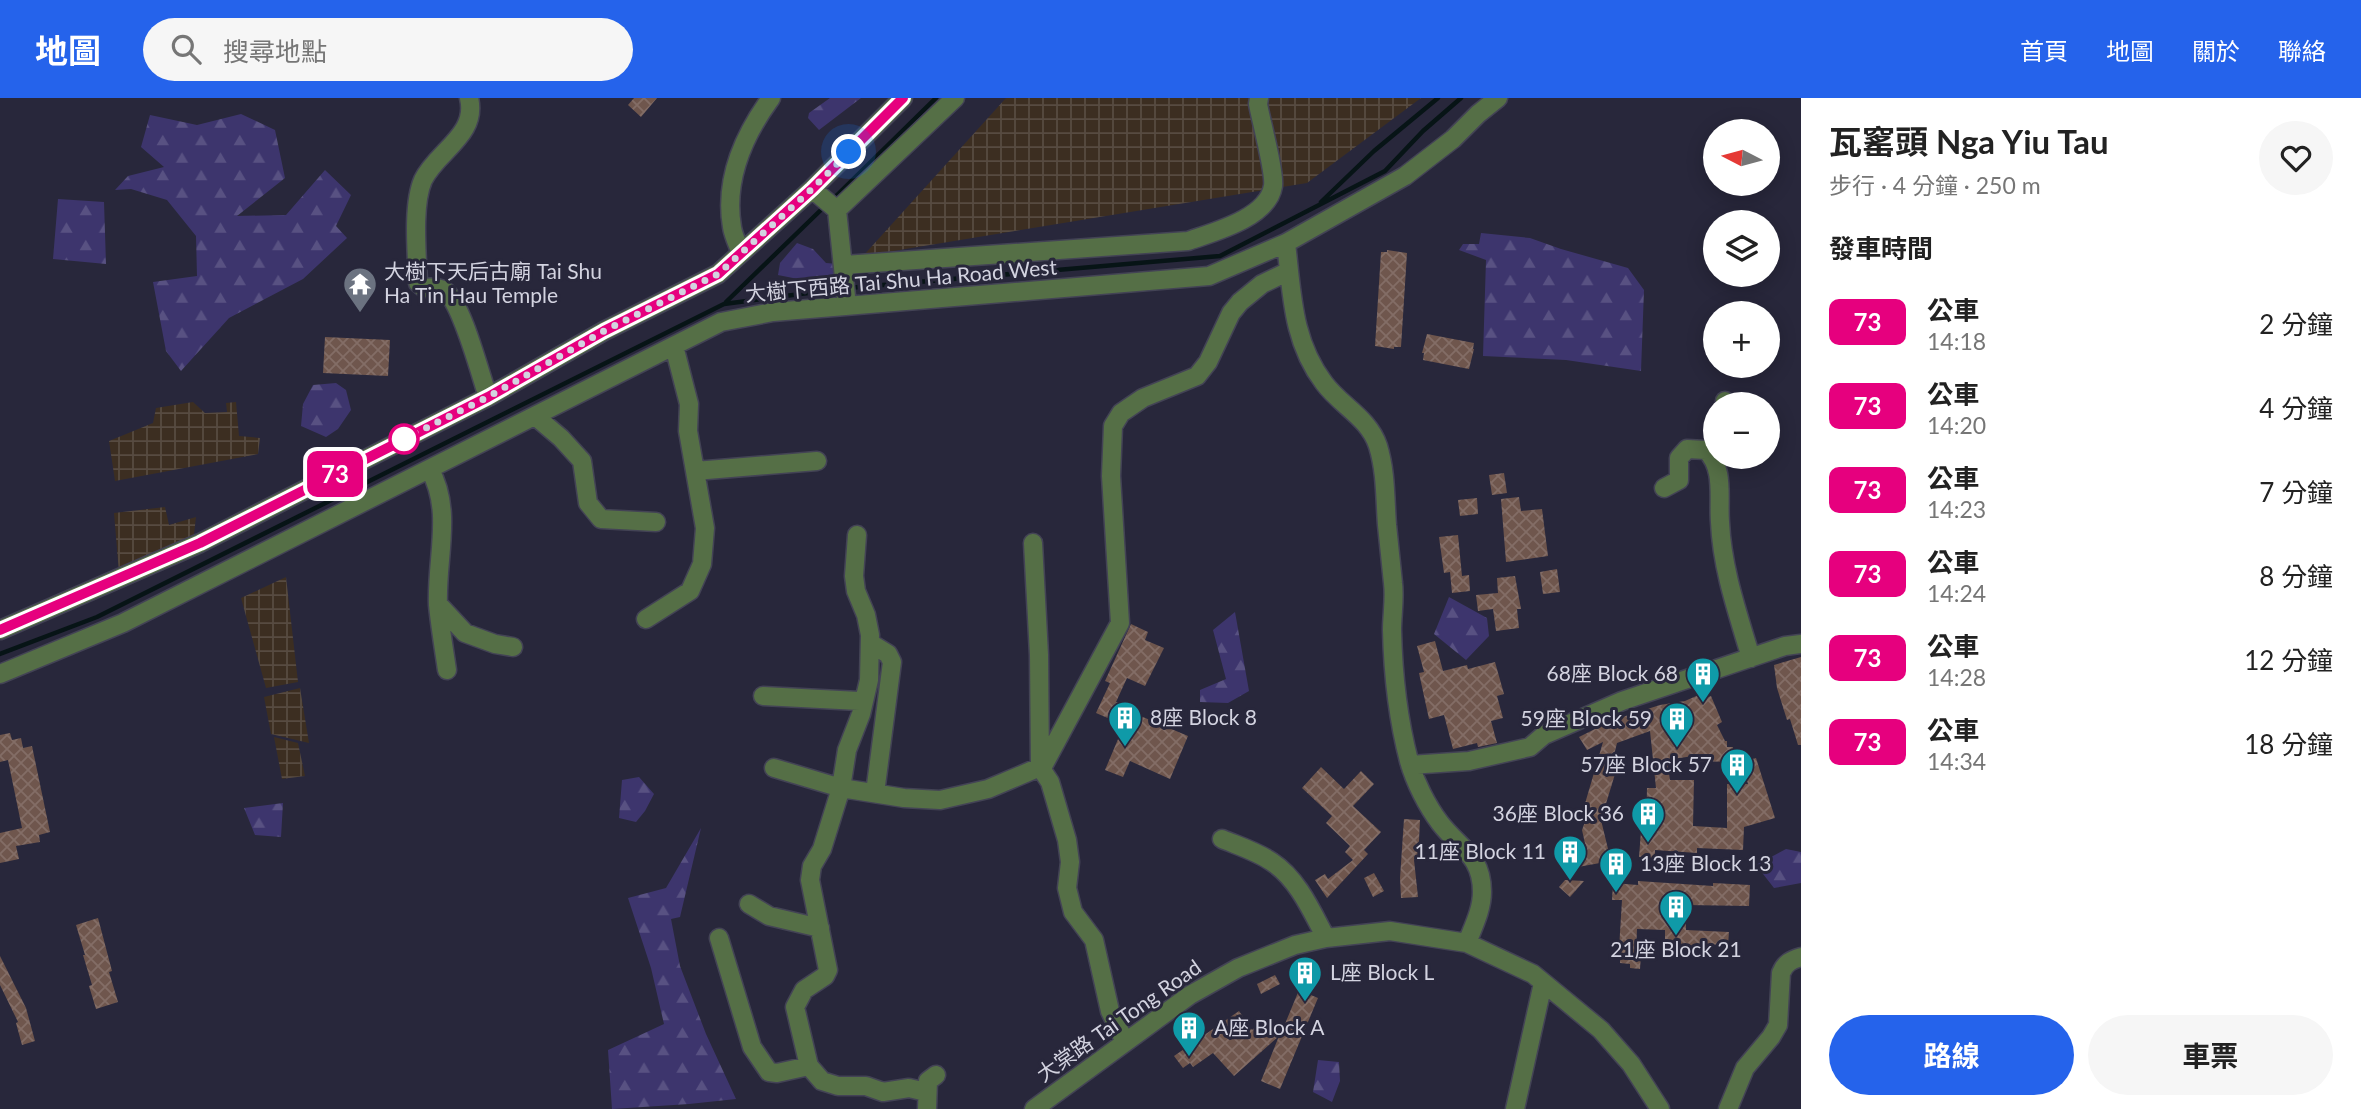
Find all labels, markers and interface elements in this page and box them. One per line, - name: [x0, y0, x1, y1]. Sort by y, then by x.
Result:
- search box: [143, 18, 633, 81]
- text: 地圖: [35, 30, 101, 70]
- icon: search: [167, 30, 205, 68]
- text: 搜尋地點: [223, 35, 327, 67]
- text: 首頁: [2020, 36, 2068, 65]
- text: 地圖: [2106, 36, 2154, 65]
- text: 關於: [2192, 36, 2240, 65]
- text: 聯絡: [2278, 36, 2326, 65]
- north arrow: [1703, 119, 1780, 196]
- map controls: [1703, 119, 1780, 469]
- text: 瓦窰頭 Nga Yiu Tau: [1829, 121, 2109, 161]
- button: heart: [2259, 121, 2333, 195]
- your location: [831, 134, 866, 169]
- text: 步行 · 4 分鐘 · 250 m: [1829, 171, 2041, 199]
- button: layers: [1703, 210, 1780, 287]
- text: 發車時間: [1829, 232, 1933, 264]
- street label: 大樹下西路 Tai Shu Ha Road West: [744, 253, 1058, 306]
- place label: 大樹下天后古廟 Tai Shu Ha Tin Hau Temple: [384, 258, 602, 307]
- temple icon: 大樹下天后古廟 Tai Shu Ha Tin Hau Temple: [341, 265, 379, 314]
- text: 公車: [1927, 294, 1979, 326]
- button: +: [1703, 301, 1780, 378]
- text: 73: [1854, 307, 1881, 336]
- text: 2 分鐘: [2259, 308, 2333, 340]
- text: 14:18: [1927, 327, 1986, 355]
- text: 公車: [1927, 378, 1979, 410]
- text: 73: [1854, 391, 1881, 420]
- button: −: [1703, 392, 1780, 469]
- text: 4 分鐘: [2259, 392, 2333, 424]
- text: 14:20: [1927, 411, 1986, 439]
- unlabelled marker: [389, 424, 419, 454]
- line badge: 73: [304, 451, 366, 497]
- text: 73: [321, 459, 349, 488]
- text: 公車: [1927, 462, 1979, 494]
- text: 73: [1854, 475, 1881, 504]
- text: 7 分鐘: [2259, 476, 2333, 508]
- text: 14:23: [1927, 495, 1986, 523]
- text: 公車: [1927, 546, 1979, 578]
- text: 73: [1854, 559, 1881, 588]
- text: 8 分鐘: [2259, 560, 2333, 592]
- text: 14:24: [1927, 579, 1986, 607]
- text: 公車: [1927, 630, 1979, 662]
- text: 73: [1854, 643, 1881, 672]
- text: 12 分鐘: [2244, 644, 2333, 676]
- building icon: 68座 Block 68: [1684, 655, 1722, 704]
- place label: 68座 Block 68: [1547, 660, 1678, 685]
- text: 14:28: [1927, 663, 1986, 691]
- building icon: 8座 Block 8: [1106, 699, 1144, 748]
- building icon: 59座 Block 59: [1658, 700, 1696, 749]
- place label: 8座 Block 8: [1150, 704, 1257, 729]
- place label: 59座 Block 59: [1521, 705, 1652, 730]
- text: 公車: [1927, 714, 1979, 746]
- text: 73: [1854, 727, 1881, 756]
- text: 18 分鐘: [2244, 728, 2333, 760]
- building icon: 57座 Block 57: [1718, 746, 1756, 795]
- text: 14:34: [1927, 747, 1986, 775]
- place label: 57座 Block 57: [1581, 751, 1712, 776]
- building icon: 36座 Block 36: [1629, 795, 1667, 844]
- place label: 36座 Block 36: [1493, 800, 1624, 825]
- building icon: 11座 Block 11: [1551, 833, 1589, 882]
- place label: 11座 Block 11: [1415, 838, 1546, 863]
- building icon: 13座 Block 13: [1597, 845, 1635, 894]
- place label: 13座 Block 13: [1640, 850, 1771, 875]
- building icon: 21座 Block 21: [1657, 888, 1695, 937]
- place label: 21座 Block 21: [1610, 936, 1742, 961]
- street label: 大棠路 Tai Tong Road: [1031, 954, 1205, 1086]
- building icon: L座 Block L: [1286, 954, 1324, 1003]
- place label: L座 Block L: [1330, 959, 1434, 984]
- building icon: A座 Block A: [1170, 1009, 1208, 1058]
- place label: A座 Block A: [1214, 1014, 1325, 1039]
- button: 路線: [1829, 1015, 2074, 1095]
- button: 車票: [2088, 1015, 2333, 1095]

